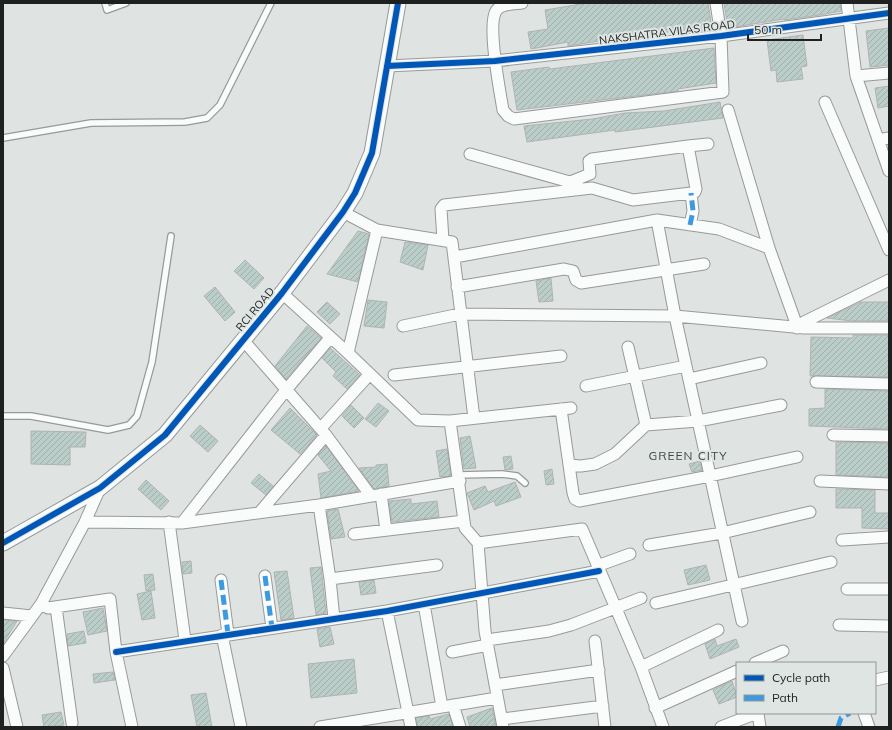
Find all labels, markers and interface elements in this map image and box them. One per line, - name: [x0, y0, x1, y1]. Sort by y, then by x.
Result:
- scale bar: [748, 16, 821, 42]
- street label: NAKSHATRA VILAS ROAD: [598, 17, 736, 47]
- text: 50 m: [754, 22, 782, 37]
- street label: RCI ROAD: [233, 284, 277, 334]
- district label: GREEN CITY: [648, 448, 728, 463]
- legend: [736, 662, 876, 714]
- text: Cycle path: [772, 670, 830, 685]
- text: Path: [772, 690, 798, 705]

